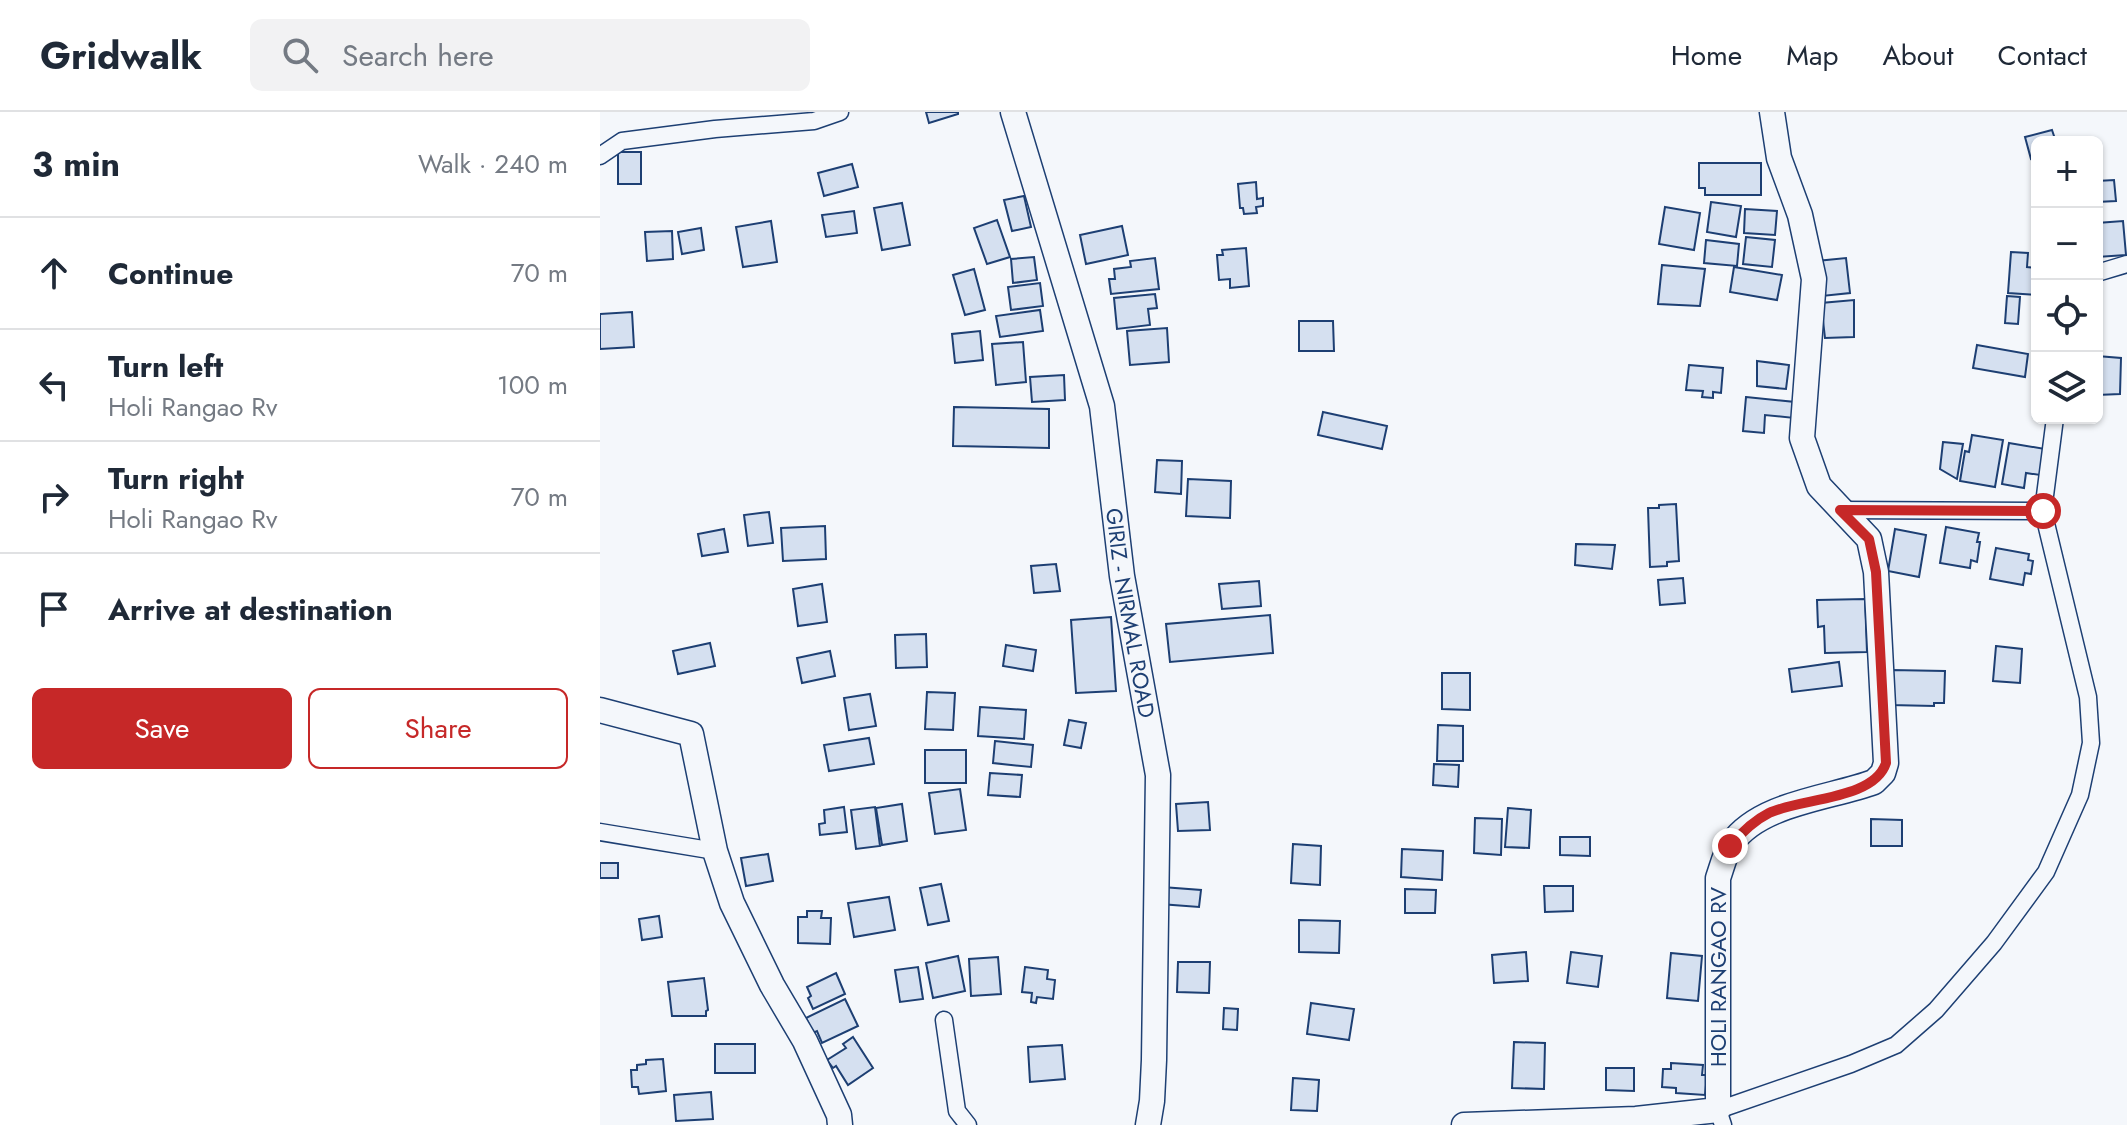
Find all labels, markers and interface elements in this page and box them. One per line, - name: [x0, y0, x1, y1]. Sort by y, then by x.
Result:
- search box: [250, 19, 810, 91]
- text: Gridwalk: [40, 28, 202, 83]
- icon: search: [278, 33, 322, 77]
- text: Search here: [342, 34, 494, 77]
- text: Home: [1671, 35, 1742, 76]
- text: Map: [1786, 35, 1838, 76]
- text: About: [1882, 35, 1954, 76]
- text: Contact: [1998, 35, 2087, 76]
- map controls: [2031, 136, 2103, 424]
- button: +: [2031, 136, 2103, 208]
- text: 3 min: [32, 140, 120, 189]
- text: Walk · 240 m: [418, 145, 568, 183]
- button: −: [2031, 208, 2103, 280]
- icon: ahead: [32, 251, 76, 295]
- text: Continue: [108, 252, 234, 295]
- text: 70 m: [511, 254, 568, 292]
- button: locate: [2031, 280, 2103, 352]
- text: Turn left: [108, 345, 223, 388]
- button: layers: [2031, 352, 2103, 424]
- icon: left: [32, 363, 76, 407]
- text: 100 m: [497, 366, 568, 404]
- text: Holi Rangao Rv: [108, 388, 277, 426]
- text: Turn right: [108, 457, 244, 500]
- icon: right: [32, 475, 76, 519]
- text: 70 m: [511, 478, 568, 516]
- route start: [2025, 493, 2061, 529]
- text: Holi Rangao Rv: [108, 500, 277, 538]
- street label: GIRIZ - NIRMAL ROAD: [1098, 506, 1163, 720]
- icon: arrive: [32, 587, 76, 631]
- text: Arrive at destination: [108, 588, 393, 631]
- button: Save: [32, 688, 292, 769]
- button: Share: [308, 688, 568, 769]
- route end: [1712, 828, 1748, 864]
- street label: HOLI RANGAO RV: [1702, 887, 1734, 1067]

